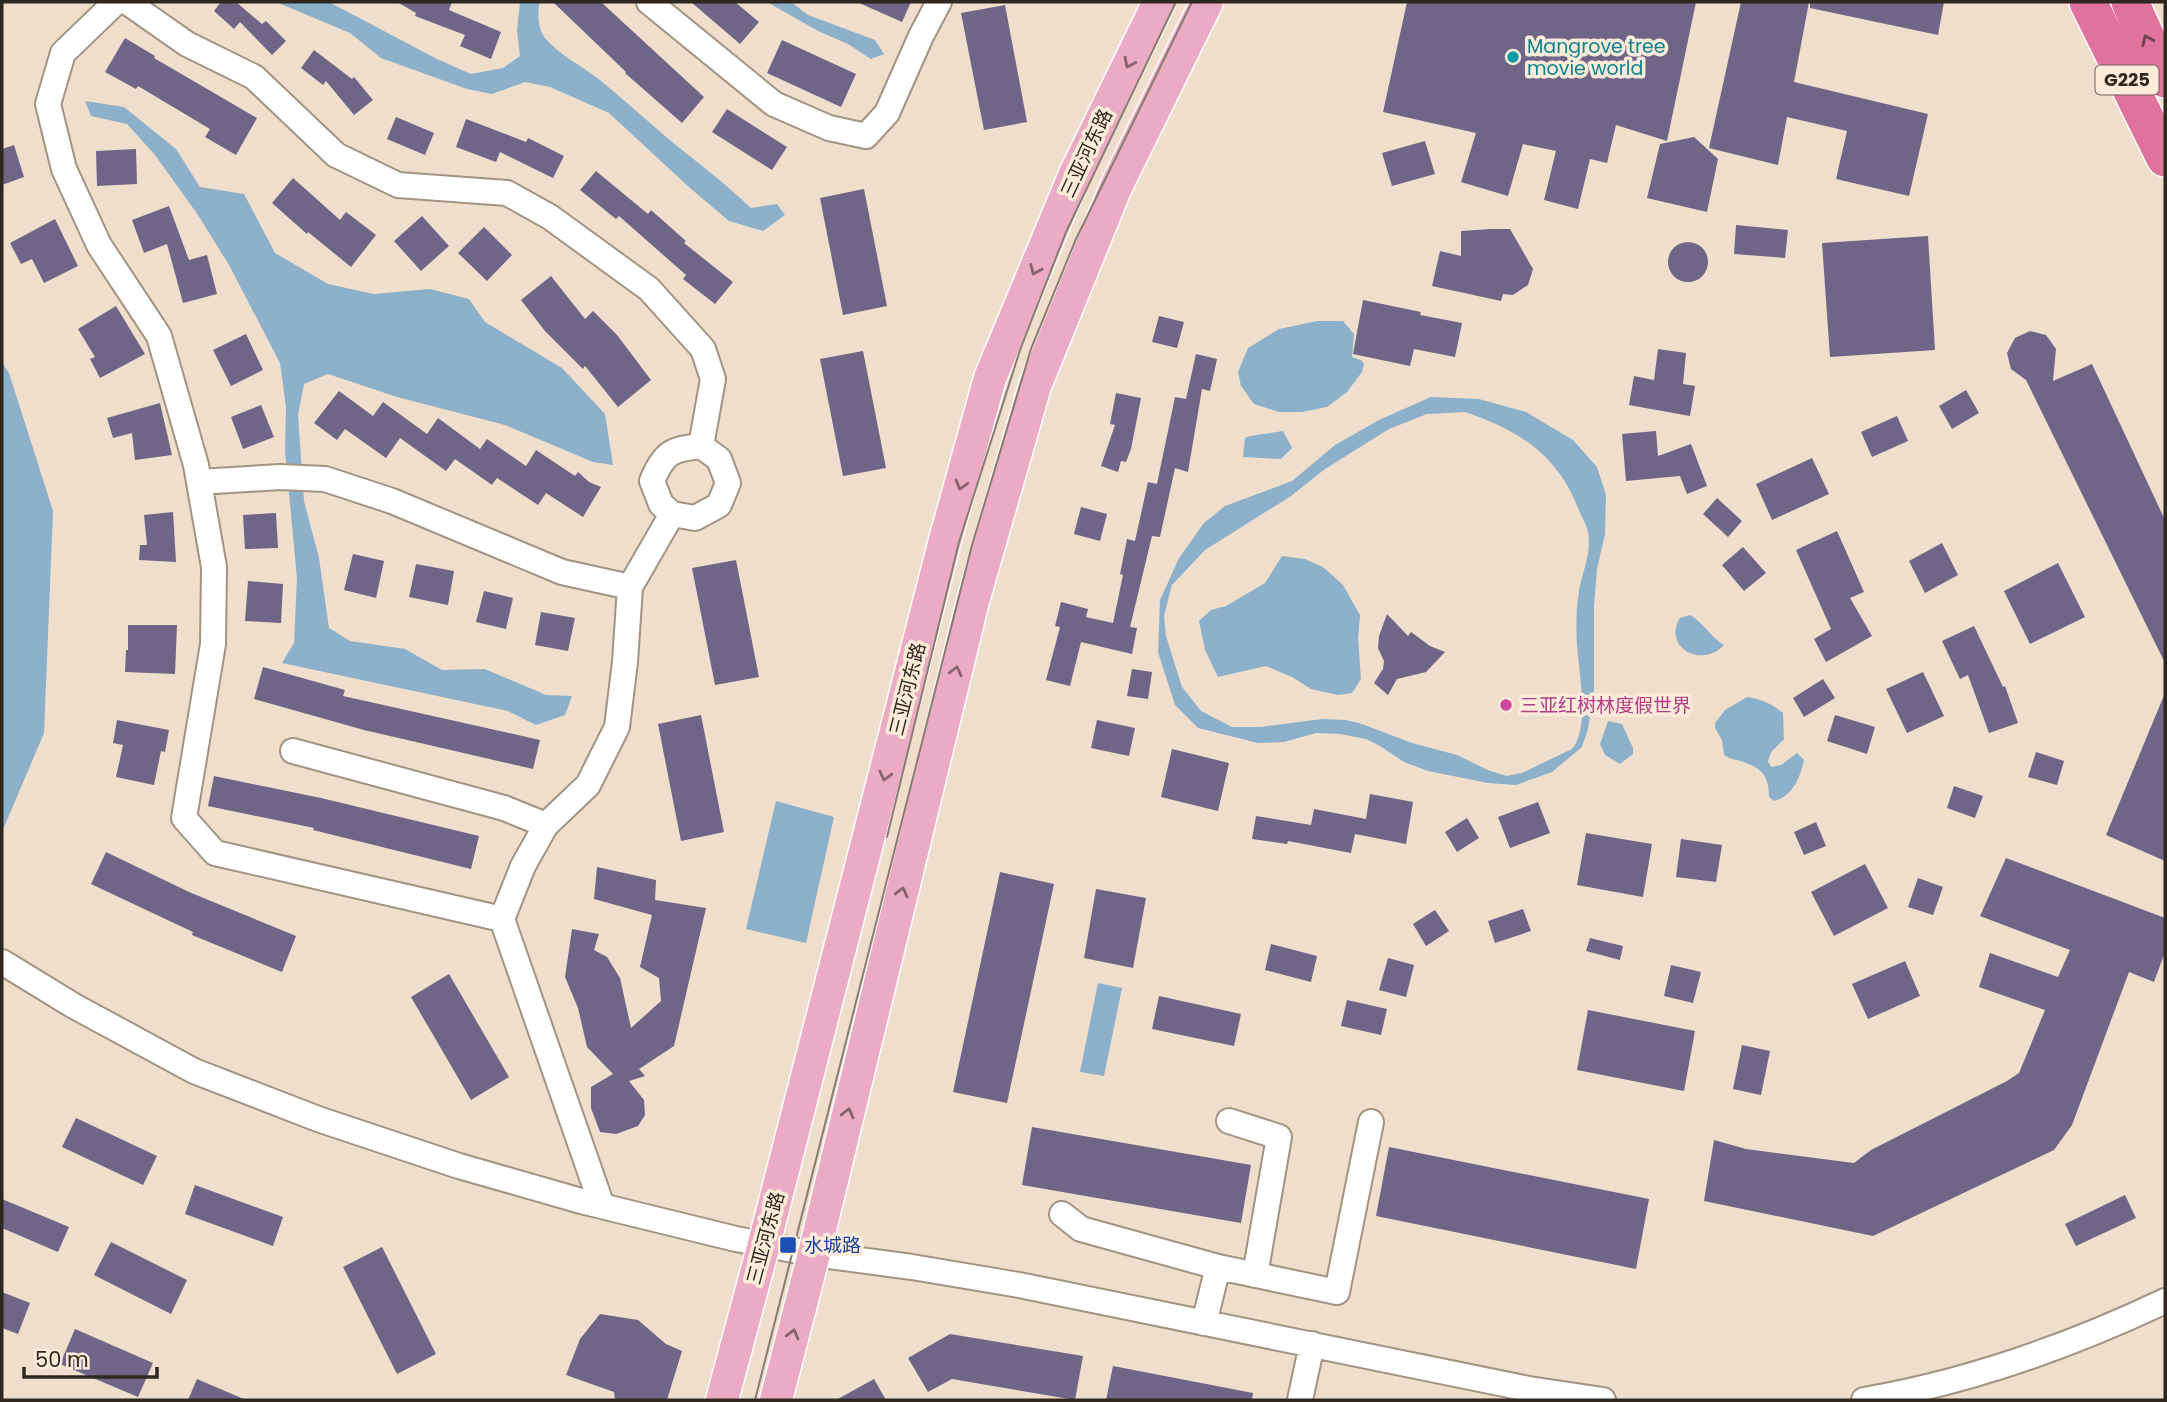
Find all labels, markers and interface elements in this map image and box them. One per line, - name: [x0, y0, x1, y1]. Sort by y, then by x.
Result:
- place label: Mangrove tree movie world: [1527, 33, 1666, 82]
- one-way arrow: [2142, 35, 2156, 47]
- marker: Mangrove tree movie world: [1505, 49, 1521, 65]
- one-way arrow: [1123, 56, 1137, 68]
- road number: G225: [2096, 66, 2158, 94]
- street label: 三亚河东路: [1054, 104, 1119, 202]
- one-way arrow: [1029, 263, 1043, 276]
- one-way arrow: [954, 479, 969, 491]
- street label: 三亚河东路: [883, 640, 932, 738]
- one-way arrow: [948, 665, 962, 677]
- place label: 三亚红树林度假世界: [1520, 692, 1691, 719]
- marker: 三亚红树林度假世界: [1498, 697, 1514, 713]
- one-way arrow: [879, 770, 893, 782]
- one-way arrow: [894, 887, 908, 899]
- one-way arrow: [840, 1108, 854, 1120]
- street label: 三亚河东路: [740, 1189, 791, 1288]
- place label: 水城路: [804, 1232, 861, 1259]
- marker: 水城路: [778, 1235, 798, 1255]
- one-way arrow: [785, 1328, 799, 1340]
- scale bar: [24, 1336, 158, 1380]
- text: 50 m: [35, 1345, 89, 1374]

